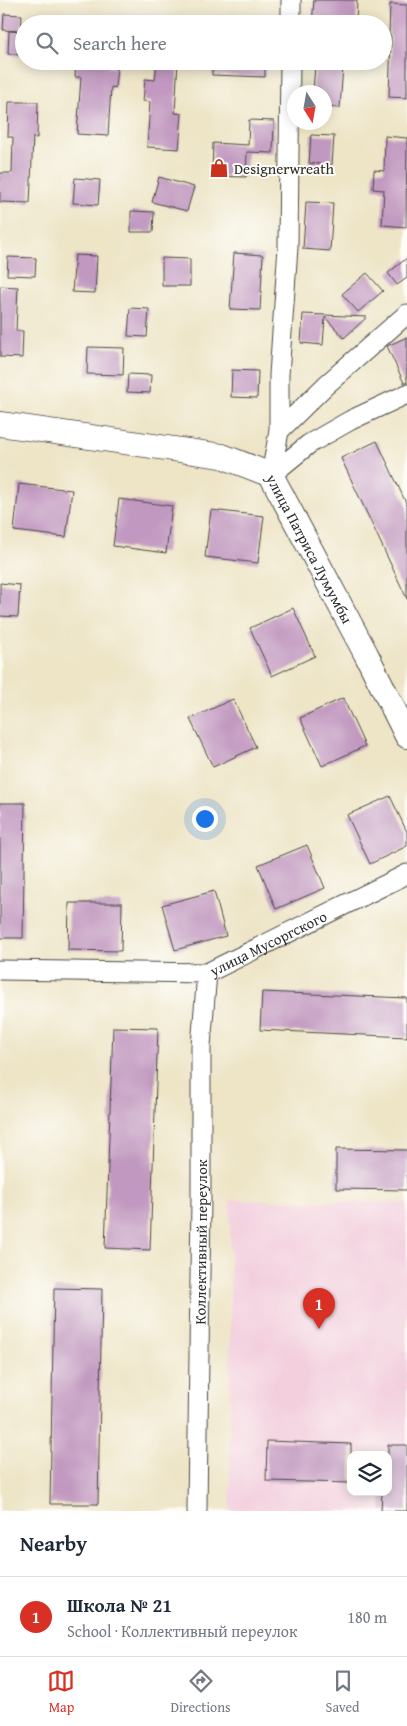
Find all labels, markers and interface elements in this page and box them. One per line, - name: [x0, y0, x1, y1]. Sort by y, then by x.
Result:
- search box: [15, 15, 392, 70]
- icon: search: [33, 29, 61, 57]
- text: Search here: [73, 29, 167, 57]
- north arrow: [287, 85, 332, 130]
- shop icon: Designerwreath: [208, 157, 230, 179]
- place label: Designerwreath: [234, 158, 334, 179]
- street label: улица Патриса Лумумбы: [261, 469, 359, 627]
- your location: [192, 806, 218, 832]
- street label: улица Мусоргского: [205, 905, 330, 981]
- street label: Коллективный переулок: [189, 1159, 212, 1325]
- pin: 1: [303, 1288, 335, 1329]
- map controls: [347, 1451, 392, 1496]
- button: layers: [347, 1451, 392, 1496]
- text: Nearby: [20, 1528, 87, 1559]
- text: Школа № 21: [67, 1591, 172, 1619]
- text: 1: [32, 1605, 40, 1629]
- text: 180 m: [347, 1605, 387, 1629]
- text: School · Коллективный переулок: [67, 1619, 297, 1643]
- tab: Map: [47, 1667, 75, 1717]
- tab: Directions: [170, 1667, 231, 1717]
- tab: Saved: [326, 1667, 360, 1717]

